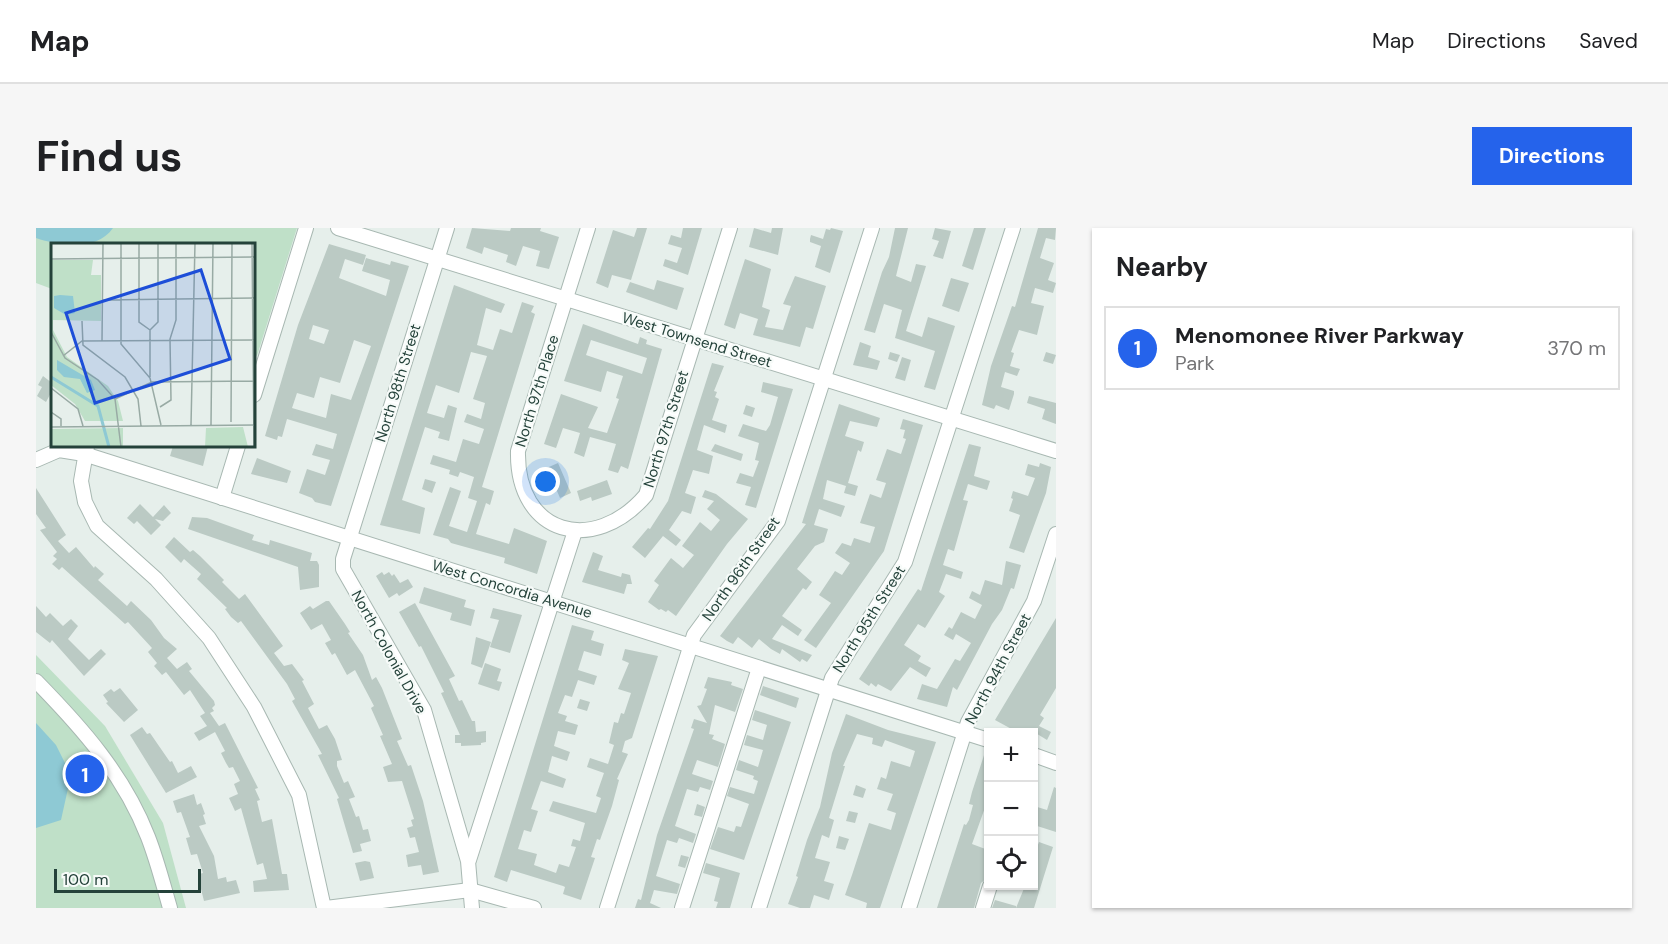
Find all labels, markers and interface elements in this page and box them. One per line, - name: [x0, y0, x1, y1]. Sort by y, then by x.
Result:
- text: Map: [30, 23, 90, 60]
- text: Map: [1372, 27, 1414, 55]
- text: Directions: [1447, 27, 1546, 55]
- text: Saved: [1579, 27, 1638, 55]
- button: Directions: [1472, 127, 1632, 185]
- text: Find us: [36, 129, 182, 184]
- inset map: [51, 243, 255, 447]
- text: Nearby: [1116, 250, 1208, 284]
- street label: West Townsend Street: [620, 308, 774, 372]
- street label: North 98th Street: [371, 321, 426, 445]
- text: Menomonee River Parkway: [1175, 321, 1464, 350]
- street label: North 97th Place: [510, 333, 564, 449]
- text: 1: [1134, 335, 1141, 361]
- text: 370 m: [1547, 335, 1606, 361]
- text: Park: [1175, 350, 1215, 376]
- street label: North 97th Street: [639, 368, 693, 490]
- your location: [531, 467, 560, 496]
- street label: North 96th Street: [697, 513, 785, 625]
- street label: West Concordia Avenue: [429, 555, 595, 623]
- street label: North 95th Street: [828, 561, 910, 676]
- street label: North Colonial Drive: [347, 587, 431, 717]
- street label: North 94th Street: [960, 610, 1036, 728]
- map controls: [984, 728, 1038, 890]
- button: +: [984, 728, 1038, 782]
- pin: 1: [65, 752, 104, 796]
- button: −: [984, 782, 1038, 836]
- button: locate: [984, 836, 1038, 890]
- scale bar: [54, 866, 201, 894]
- text: 100 m: [63, 869, 108, 890]

